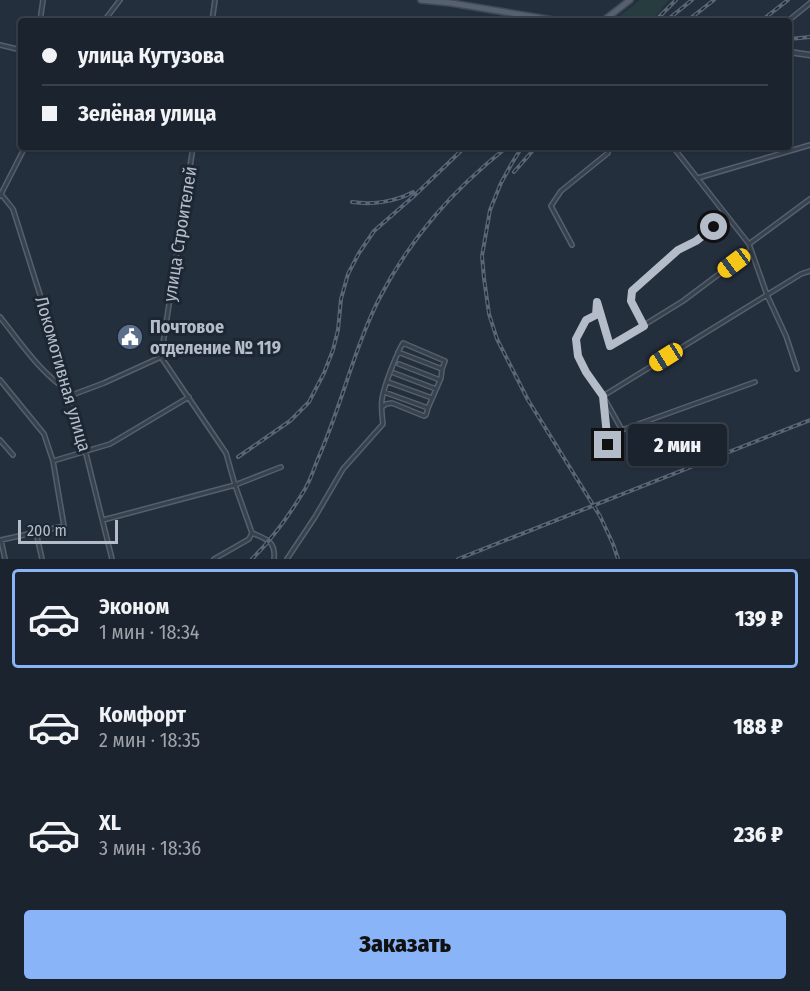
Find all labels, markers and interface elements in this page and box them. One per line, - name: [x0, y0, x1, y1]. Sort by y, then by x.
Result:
- text: улица Кутузова: [78, 42, 225, 69]
- text: Зелёная улица: [78, 100, 217, 127]
- street label: улица Строителей: [158, 165, 202, 303]
- route start: [700, 213, 727, 240]
- car: [714, 245, 754, 281]
- street label: Локомотивная улица: [30, 294, 96, 454]
- place label: Почтовое отделение № 119: [150, 316, 281, 359]
- public building icon: Почтовое отделение № 119: [115, 322, 145, 352]
- car: [646, 340, 686, 374]
- callout: 2 мин: [629, 424, 728, 466]
- route end: [594, 431, 621, 458]
- text: 2 мин: [654, 433, 701, 457]
- scale bar: [18, 517, 118, 544]
- text: 200 m: [27, 521, 67, 540]
- icon: car: [27, 592, 81, 646]
- text: Эконом: [99, 593, 169, 620]
- text: 139 ₽: [735, 605, 783, 632]
- text: 1 мин · 18:34: [99, 620, 200, 644]
- icon: car: [27, 700, 81, 754]
- text: Комфорт: [99, 701, 186, 728]
- text: 188 ₽: [733, 713, 783, 740]
- text: 2 мин · 18:35: [99, 728, 200, 752]
- icon: car: [27, 808, 81, 862]
- text: XL: [99, 809, 121, 836]
- text: 236 ₽: [734, 821, 783, 848]
- text: 3 мин · 18:36: [99, 836, 201, 860]
- button: Заказать: [24, 910, 786, 979]

